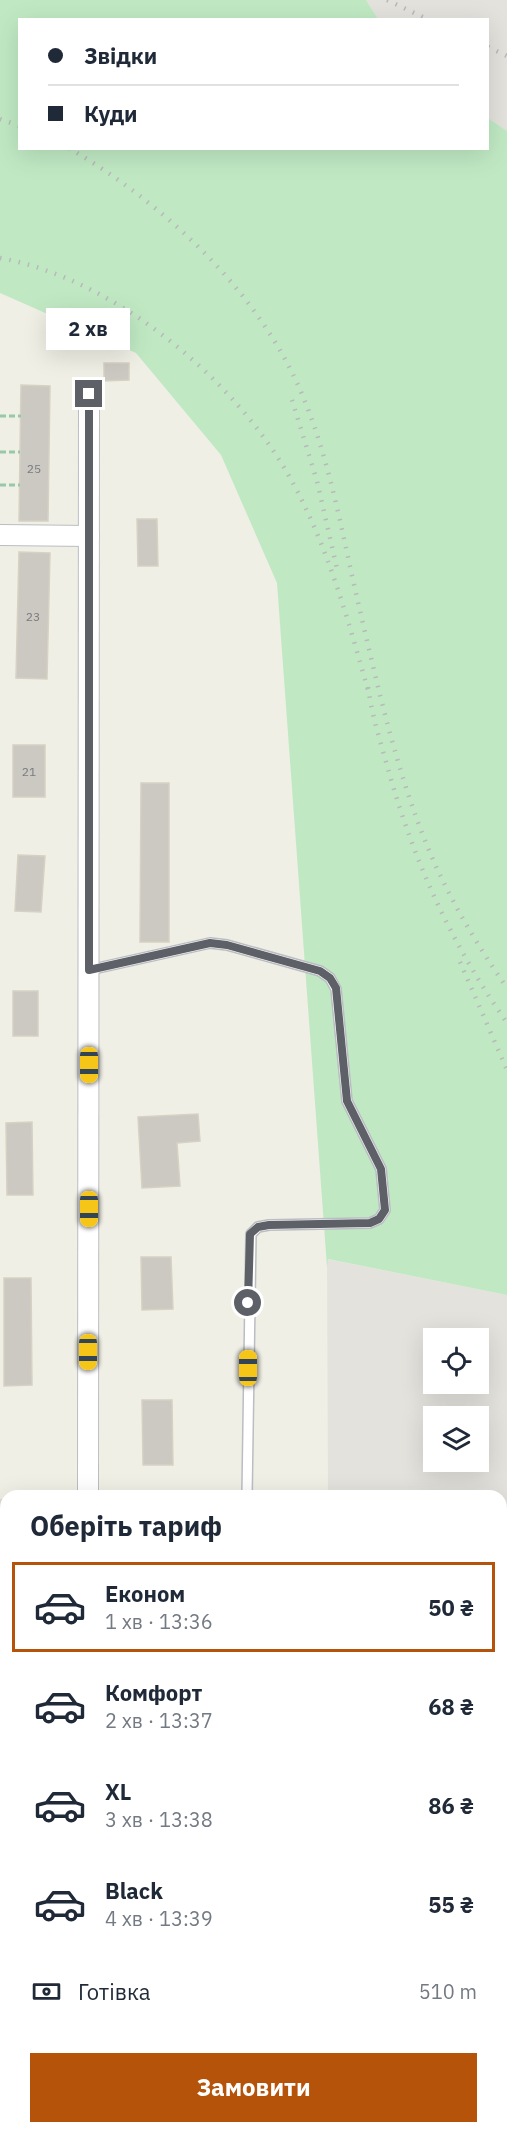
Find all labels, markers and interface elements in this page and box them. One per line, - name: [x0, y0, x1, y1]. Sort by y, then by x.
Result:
- text: Звідки: [84, 41, 157, 70]
- text: Куди: [84, 99, 138, 128]
- callout: 2 хв: [47, 307, 131, 349]
- text: 2 хв: [68, 315, 108, 342]
- route end: [75, 380, 102, 407]
- house number: 25: [27, 461, 41, 476]
- house number: 23: [26, 609, 40, 624]
- house number: 21: [22, 764, 36, 779]
- car: [80, 1047, 98, 1083]
- car: [80, 1191, 98, 1227]
- route start: [234, 1289, 261, 1316]
- map controls: [423, 1328, 489, 1472]
- button: locate: [423, 1328, 489, 1394]
- car: [79, 1334, 97, 1370]
- car: [239, 1350, 257, 1386]
- button: layers: [423, 1406, 489, 1472]
- text: Оберіть тариф: [30, 1508, 222, 1543]
- text: Економ: [105, 1579, 185, 1608]
- icon: car: [33, 1580, 87, 1634]
- text: 50 ₴: [428, 1593, 474, 1622]
- text: 1 хв · 13:36: [105, 1608, 213, 1635]
- text: Комфорт: [105, 1678, 202, 1707]
- icon: car: [33, 1679, 87, 1733]
- text: 68 ₴: [428, 1692, 474, 1721]
- text: 2 хв · 13:37: [105, 1707, 213, 1734]
- text: XL: [105, 1777, 131, 1806]
- icon: car: [33, 1778, 87, 1832]
- text: 86 ₴: [428, 1791, 474, 1820]
- text: 3 хв · 13:38: [105, 1806, 213, 1833]
- text: Black: [105, 1876, 163, 1905]
- icon: car: [33, 1877, 87, 1931]
- text: 55 ₴: [428, 1890, 474, 1919]
- text: 4 хв · 13:39: [105, 1905, 213, 1932]
- icon: cash: [30, 1975, 63, 2008]
- text: Готівка: [78, 1977, 151, 2006]
- text: 510 m: [419, 1978, 477, 2005]
- button: Замовити: [30, 2053, 477, 2122]

